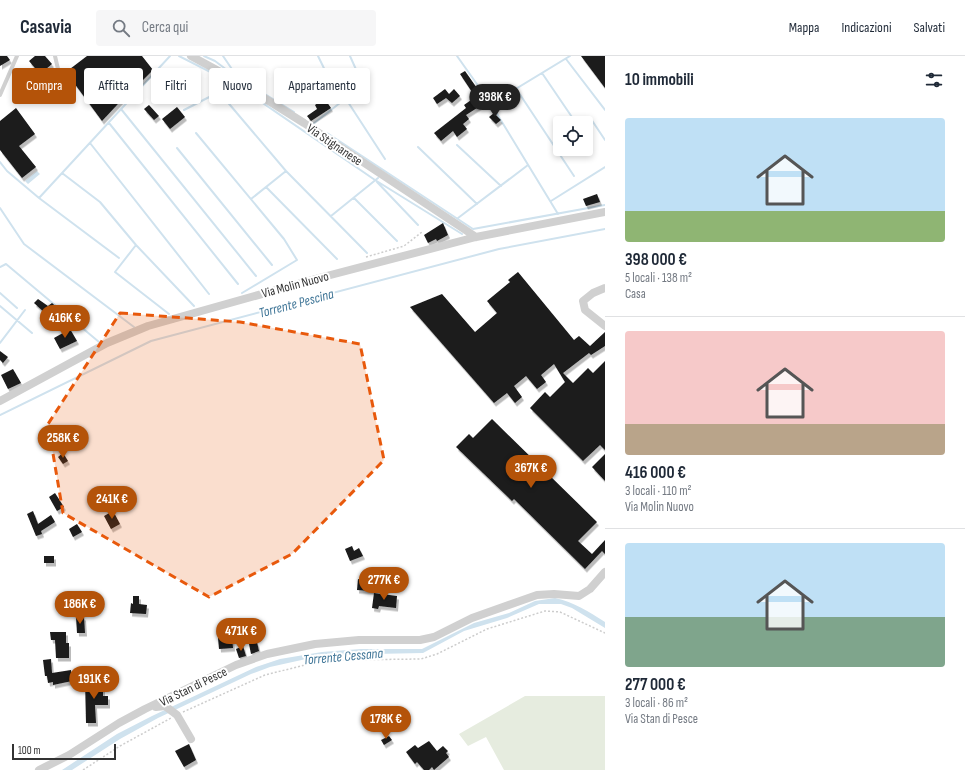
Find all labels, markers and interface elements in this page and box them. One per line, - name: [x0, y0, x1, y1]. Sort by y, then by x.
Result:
- search box: [96, 10, 376, 46]
- text: Casavia: [20, 16, 72, 39]
- icon: search: [110, 17, 132, 39]
- text: Cerca qui: [142, 18, 188, 37]
- text: Mappa: [789, 19, 819, 36]
- text: Indicazioni: [841, 19, 892, 36]
- text: Salvati: [914, 19, 945, 36]
- chip: Compra: [12, 68, 76, 104]
- chip: Affitta: [84, 68, 143, 104]
- chip: Filtri: [151, 68, 201, 104]
- chip: Nuovo: [209, 68, 266, 104]
- chip: Appartamento: [274, 68, 370, 104]
- icon: filters: [923, 69, 945, 91]
- text: 10 immobili: [625, 70, 694, 90]
- pin: 398K €: [462, 84, 528, 118]
- text: 398K €: [478, 89, 512, 105]
- map controls: [553, 116, 593, 156]
- button: locate: [553, 116, 593, 156]
- street label: Via Stignanese: [304, 120, 365, 169]
- icon: home: [749, 144, 821, 216]
- text: 398 000 €: [625, 250, 687, 270]
- street label: Via Molin Nuovo: [260, 268, 331, 302]
- text: 5 locali · 138 m²: [625, 270, 692, 286]
- water label: Torrente Pescina: [257, 285, 336, 322]
- text: Casa: [625, 286, 646, 302]
- pin: 416K €: [32, 305, 98, 339]
- text: 416K €: [49, 310, 81, 326]
- icon: home: [749, 357, 821, 429]
- pin: 258K €: [30, 425, 96, 459]
- text: 258K €: [47, 430, 79, 446]
- pin: 367K €: [498, 455, 564, 489]
- text: 367K €: [515, 460, 547, 476]
- text: 416 000 €: [625, 463, 686, 483]
- text: 3 locali · 110 m²: [625, 483, 692, 499]
- pin: 241K €: [79, 486, 145, 520]
- text: 241K €: [96, 491, 128, 507]
- text: Via Molin Nuovo: [625, 499, 694, 515]
- pin: 277K €: [351, 567, 417, 601]
- icon: home: [749, 569, 821, 641]
- text: 277K €: [368, 572, 400, 588]
- pin: 186K €: [47, 591, 113, 625]
- text: 186K €: [64, 596, 96, 612]
- pin: 471K €: [208, 618, 274, 652]
- text: 471K €: [225, 623, 257, 639]
- water label: Torrente Cessana: [302, 645, 384, 668]
- street label: Via Stan di Pesce: [157, 664, 230, 710]
- pin: 191K €: [61, 666, 127, 700]
- text: 191K €: [78, 671, 110, 687]
- text: 277 000 €: [625, 675, 686, 695]
- text: 3 locali · 86 m²: [625, 695, 688, 711]
- pin: 178K €: [353, 706, 419, 740]
- text: 178K €: [370, 711, 402, 727]
- text: Via Stan di Pesce: [625, 711, 698, 727]
- scale bar: [12, 742, 116, 761]
- text: 100 m: [18, 744, 40, 757]

